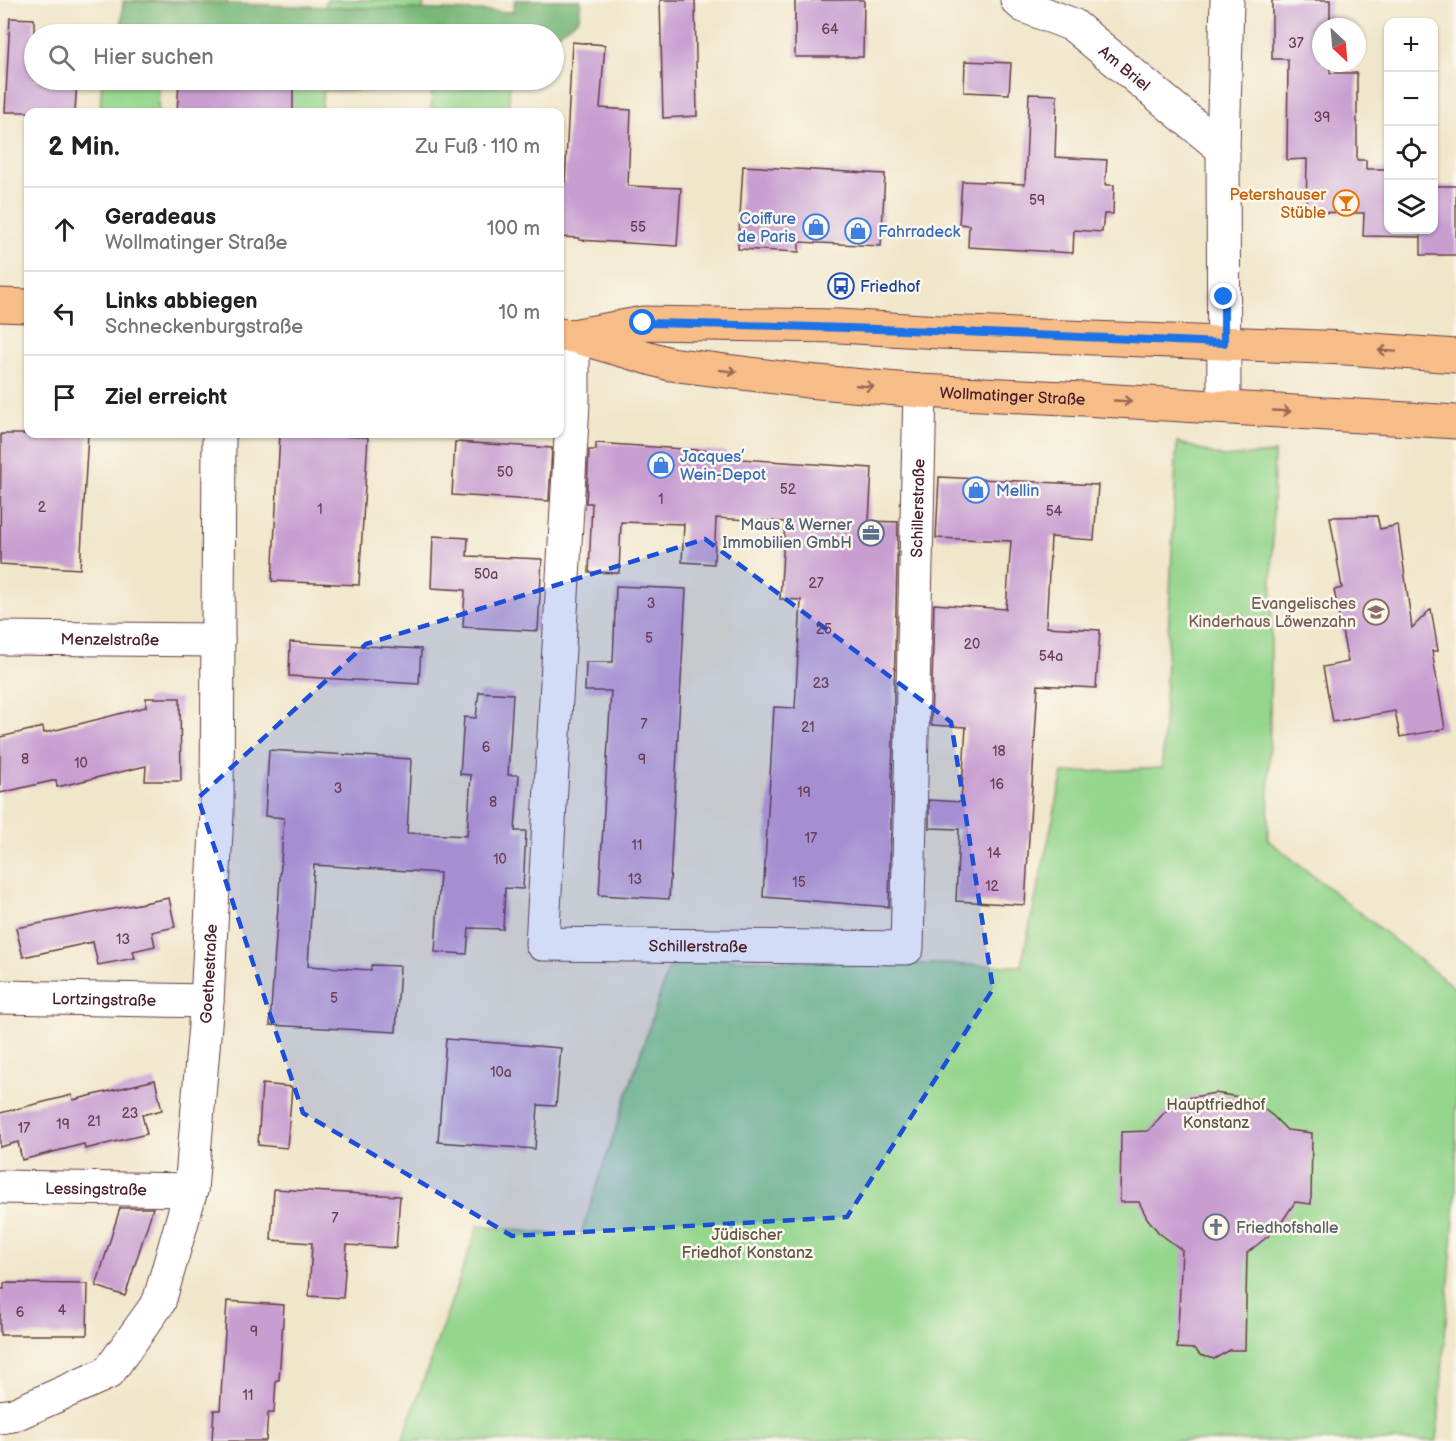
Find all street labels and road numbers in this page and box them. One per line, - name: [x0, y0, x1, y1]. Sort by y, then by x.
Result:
- street label: Am Briel: [1094, 42, 1153, 96]
- street label: Wollmatinger Straße: [939, 384, 1086, 410]
- street label: Schillerstraße: [908, 458, 929, 558]
- street label: Menzelstraße: [61, 631, 160, 650]
- street label: Goethestraße: [197, 923, 222, 1024]
- street label: Schillerstraße: [649, 937, 748, 957]
- street label: Lortzingstraße: [52, 990, 157, 1011]
- street label: Lessingstraße: [45, 1180, 148, 1200]

